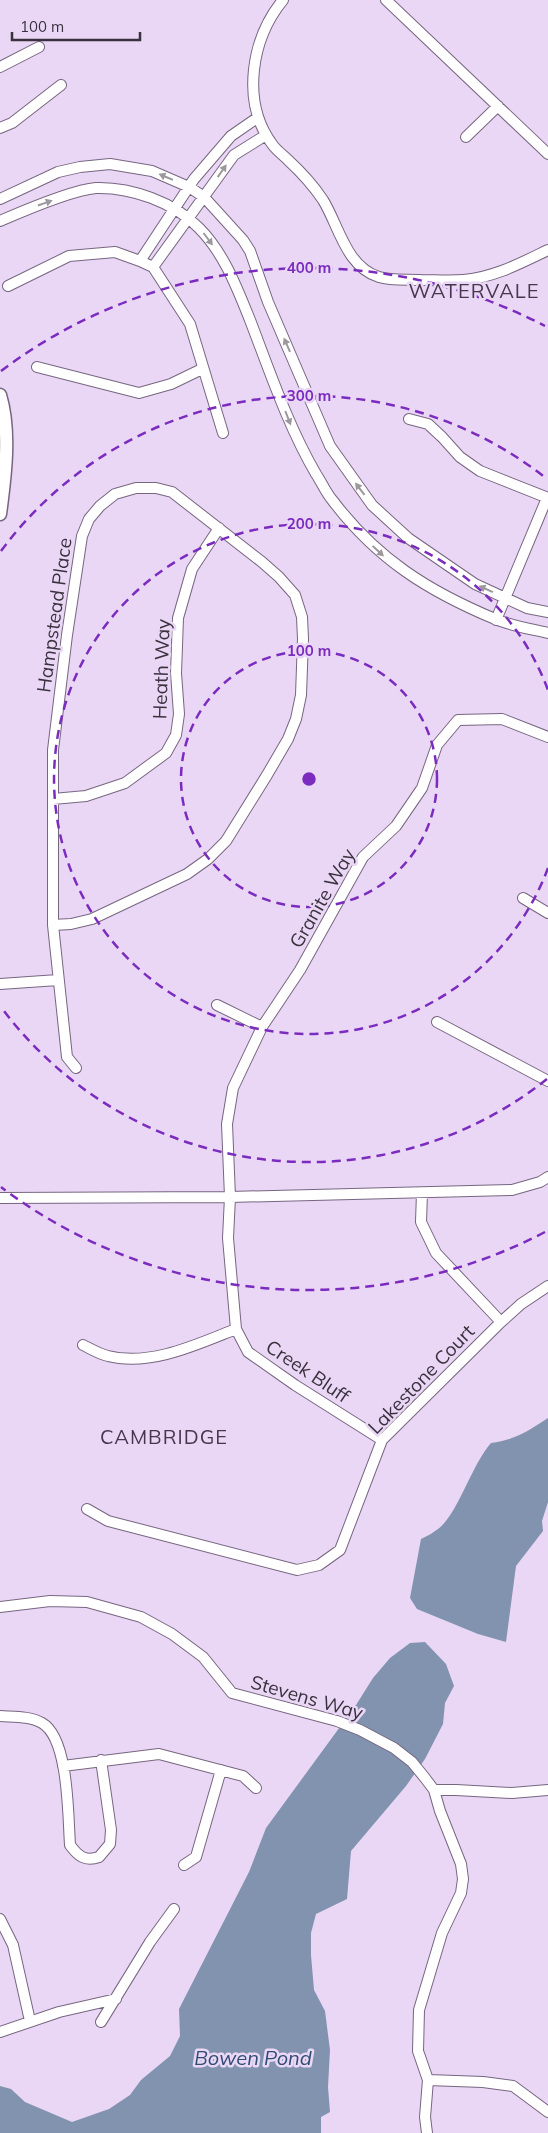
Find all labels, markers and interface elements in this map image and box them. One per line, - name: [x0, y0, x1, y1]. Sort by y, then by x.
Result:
- scale bar: [12, 10, 140, 42]
- text: 100 m: [20, 17, 64, 36]
- one-way arrow: [217, 164, 227, 178]
- one-way arrow: [159, 173, 173, 181]
- one-way arrow: [38, 199, 53, 207]
- one-way arrow: [202, 232, 213, 245]
- text: 400 m: [287, 258, 331, 277]
- district label: WATERVALE: [409, 278, 540, 303]
- one-way arrow: [282, 338, 290, 352]
- text: 300 m: [287, 386, 331, 405]
- one-way arrow: [284, 411, 292, 426]
- one-way arrow: [354, 483, 365, 496]
- text: 200 m: [287, 514, 331, 533]
- street label: Hampstead Place: [31, 536, 77, 694]
- one-way arrow: [372, 545, 384, 557]
- one-way arrow: [479, 584, 493, 592]
- street label: Heath Way: [147, 618, 175, 720]
- text: 100 m: [287, 641, 331, 660]
- centre of rings: [300, 770, 318, 788]
- street label: Granite Way: [284, 844, 360, 952]
- street label: Lakestone Court: [363, 1319, 480, 1439]
- street label: Creek Bluff: [261, 1334, 355, 1408]
- district label: CAMBRIDGE: [100, 1424, 228, 1449]
- street label: Stevens Way: [248, 1670, 366, 1724]
- water label: Bowen Pond: [194, 2045, 312, 2070]

